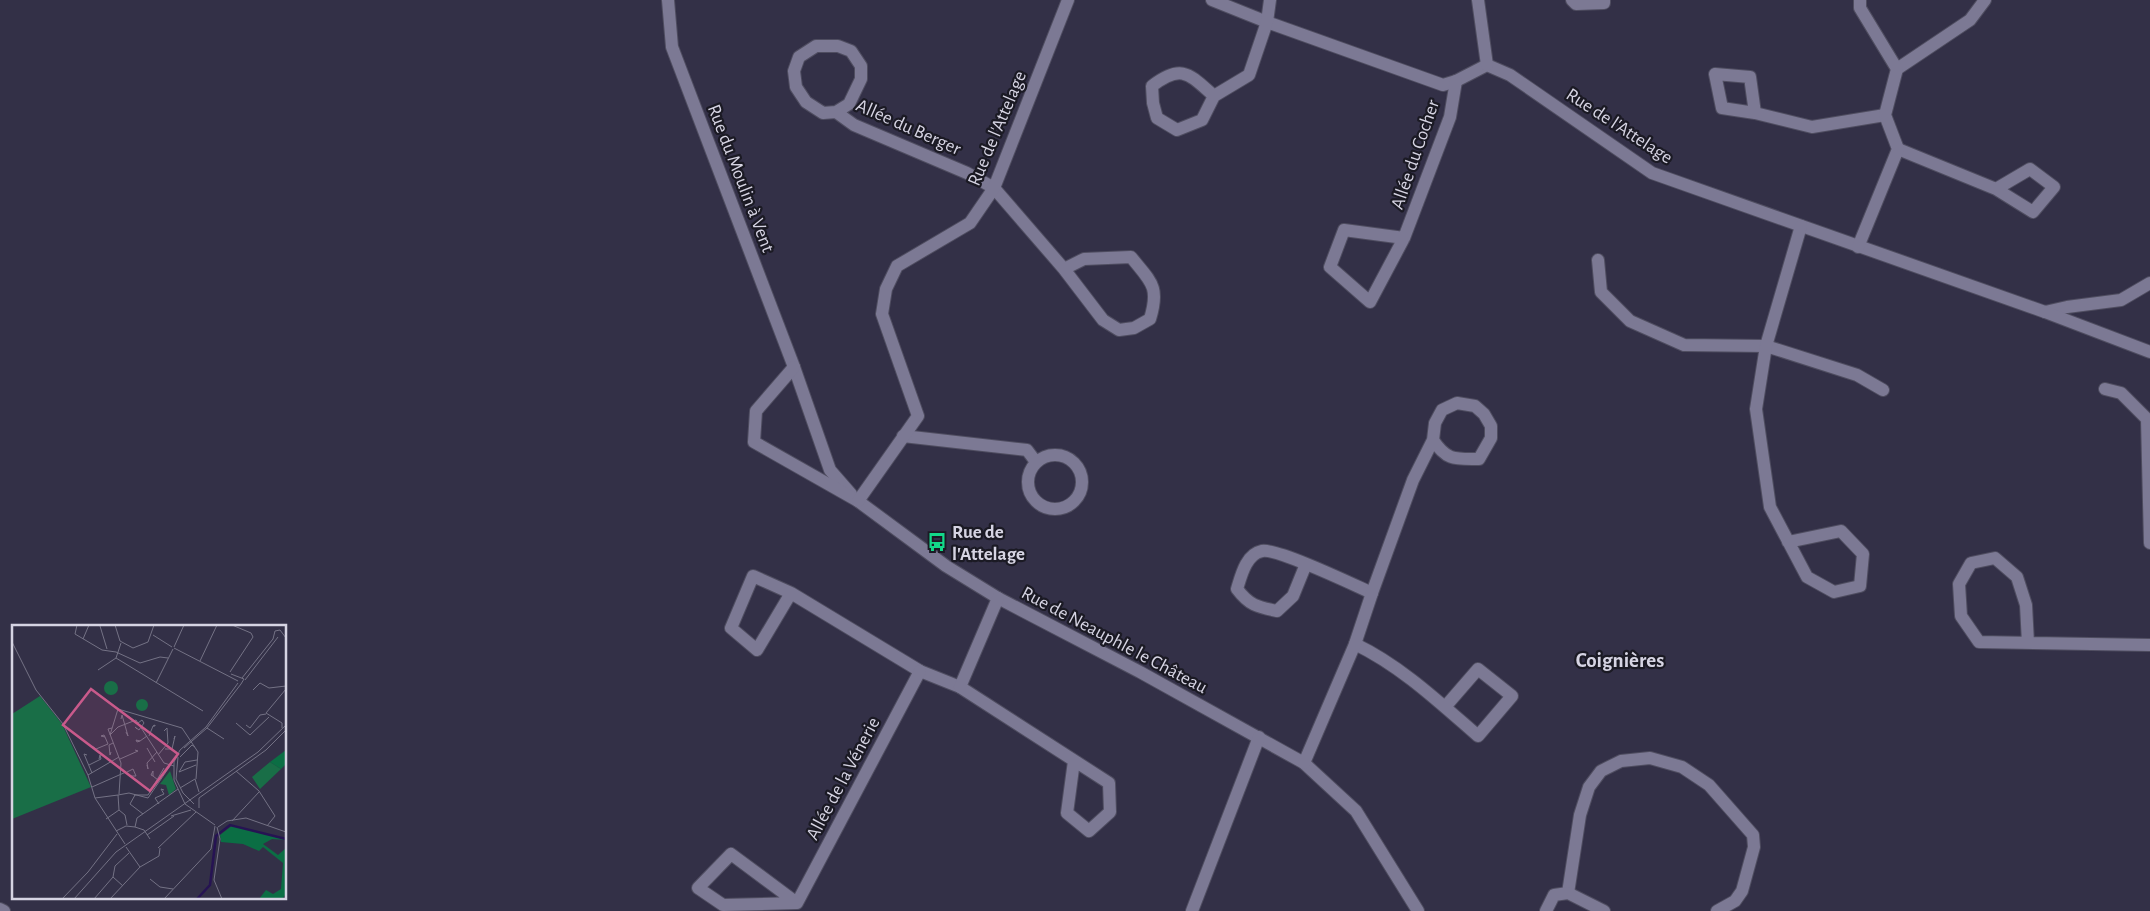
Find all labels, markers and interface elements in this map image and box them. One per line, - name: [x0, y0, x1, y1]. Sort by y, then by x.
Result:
- street label: Rue de l'Attelage: [965, 68, 1030, 189]
- street label: Rue de l'Attelage: [1562, 85, 1676, 168]
- street label: Allée du Berger: [853, 96, 964, 159]
- street label: Allée du Cocher: [1388, 97, 1443, 212]
- street label: Rue du Moulin à Vent: [704, 102, 778, 255]
- place label: Rue de l'Attelage: [952, 523, 1025, 564]
- bus stop icon: Rue de l'Attelage: [926, 531, 948, 553]
- street label: Rue de Neauphle le Château: [1018, 583, 1211, 698]
- inset map: [12, 625, 286, 898]
- district label: Coignières: [1576, 650, 1664, 671]
- street label: Allée de la Vénerie: [803, 714, 884, 843]

